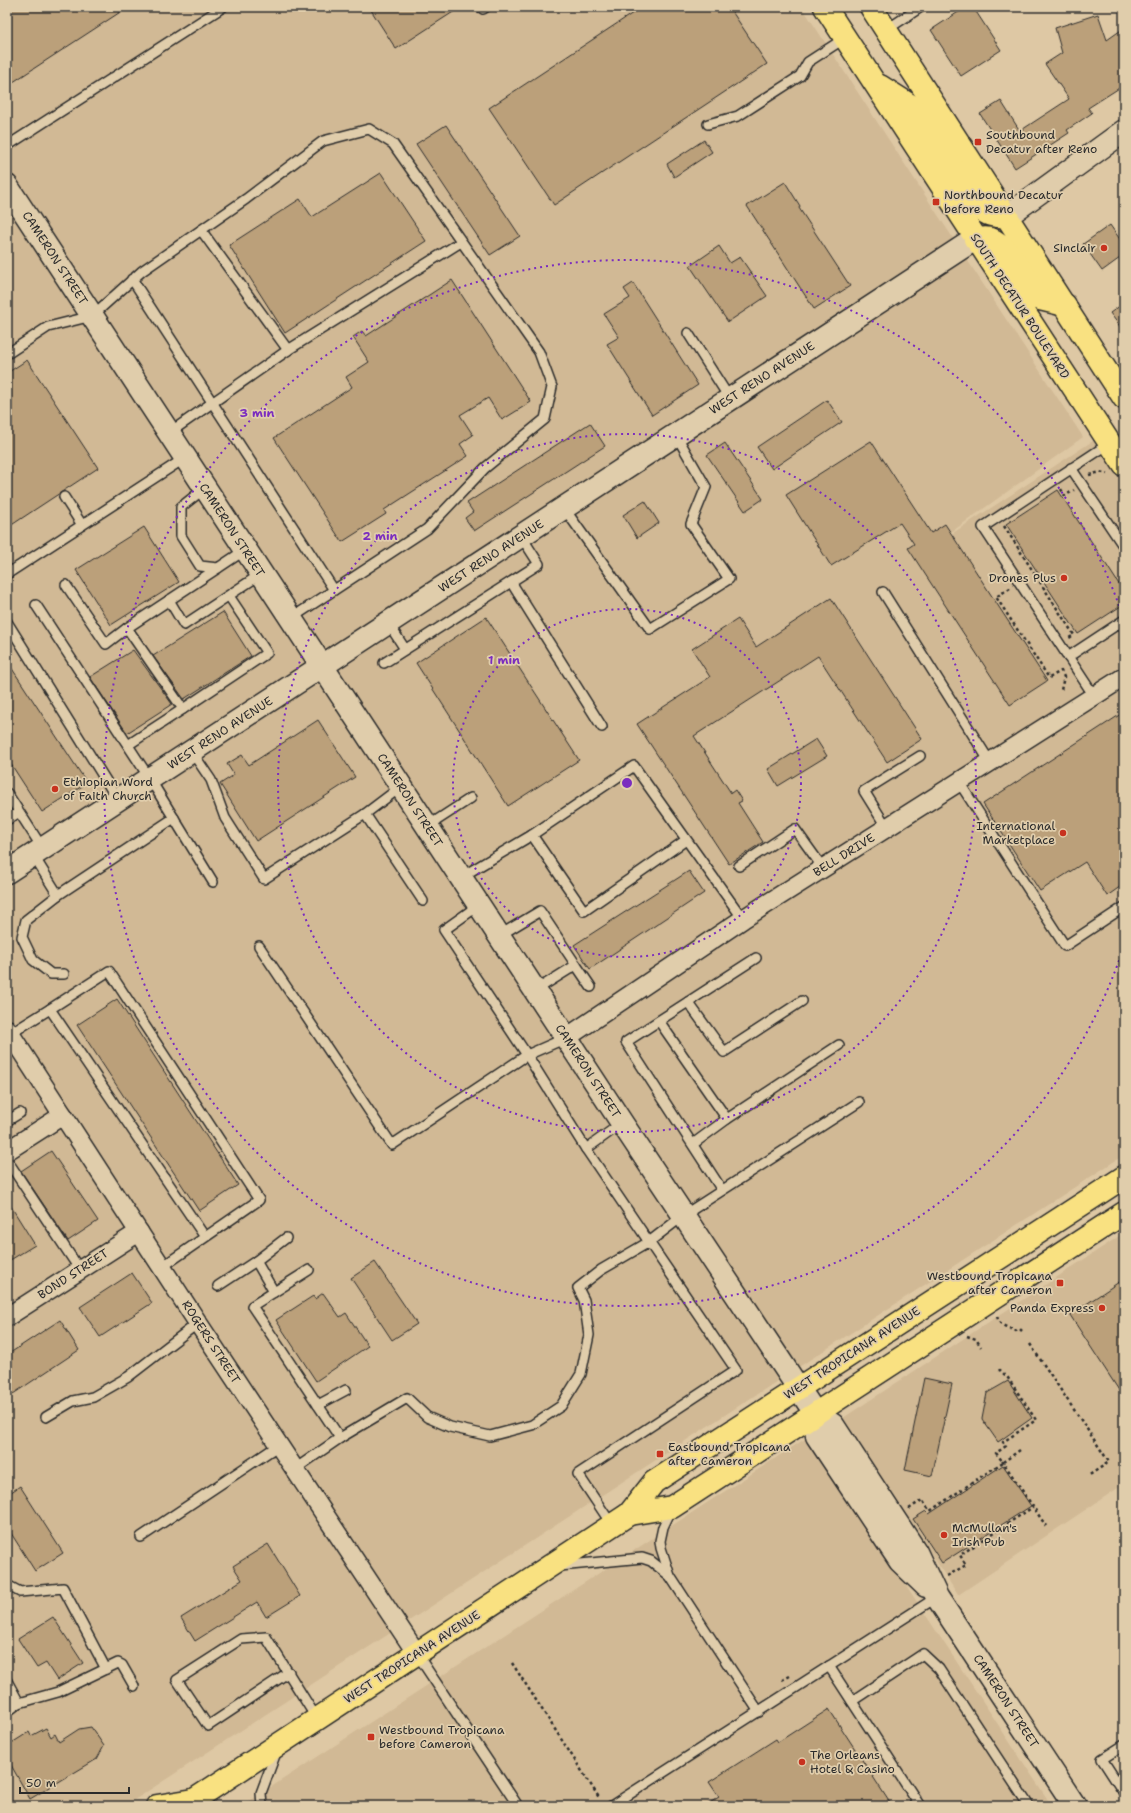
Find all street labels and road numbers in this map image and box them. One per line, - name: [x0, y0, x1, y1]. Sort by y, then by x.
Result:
- street label: CAMERON STREET: [19, 208, 92, 308]
- street label: SOUTH DECATUR BOULEVARD: [967, 230, 1073, 382]
- street label: WEST RENO AVENUE: [706, 338, 818, 418]
- street label: CAMERON STREET: [196, 480, 269, 580]
- street label: WEST RENO AVENUE: [435, 516, 547, 596]
- street label: WEST RENO AVENUE: [164, 693, 276, 773]
- street label: CAMERON STREET: [374, 750, 447, 850]
- street label: BELL DRIVE: [810, 830, 878, 880]
- street label: CAMERON STREET: [552, 1021, 625, 1121]
- street label: BOND STREET: [35, 1245, 112, 1303]
- street label: ROGERS STREET: [178, 1297, 244, 1387]
- street label: WEST TROPICANA AVENUE: [781, 1303, 923, 1403]
- street label: WEST TROPICANA AVENUE: [341, 1607, 483, 1707]
- street label: CAMERON STREET: [970, 1651, 1043, 1751]

